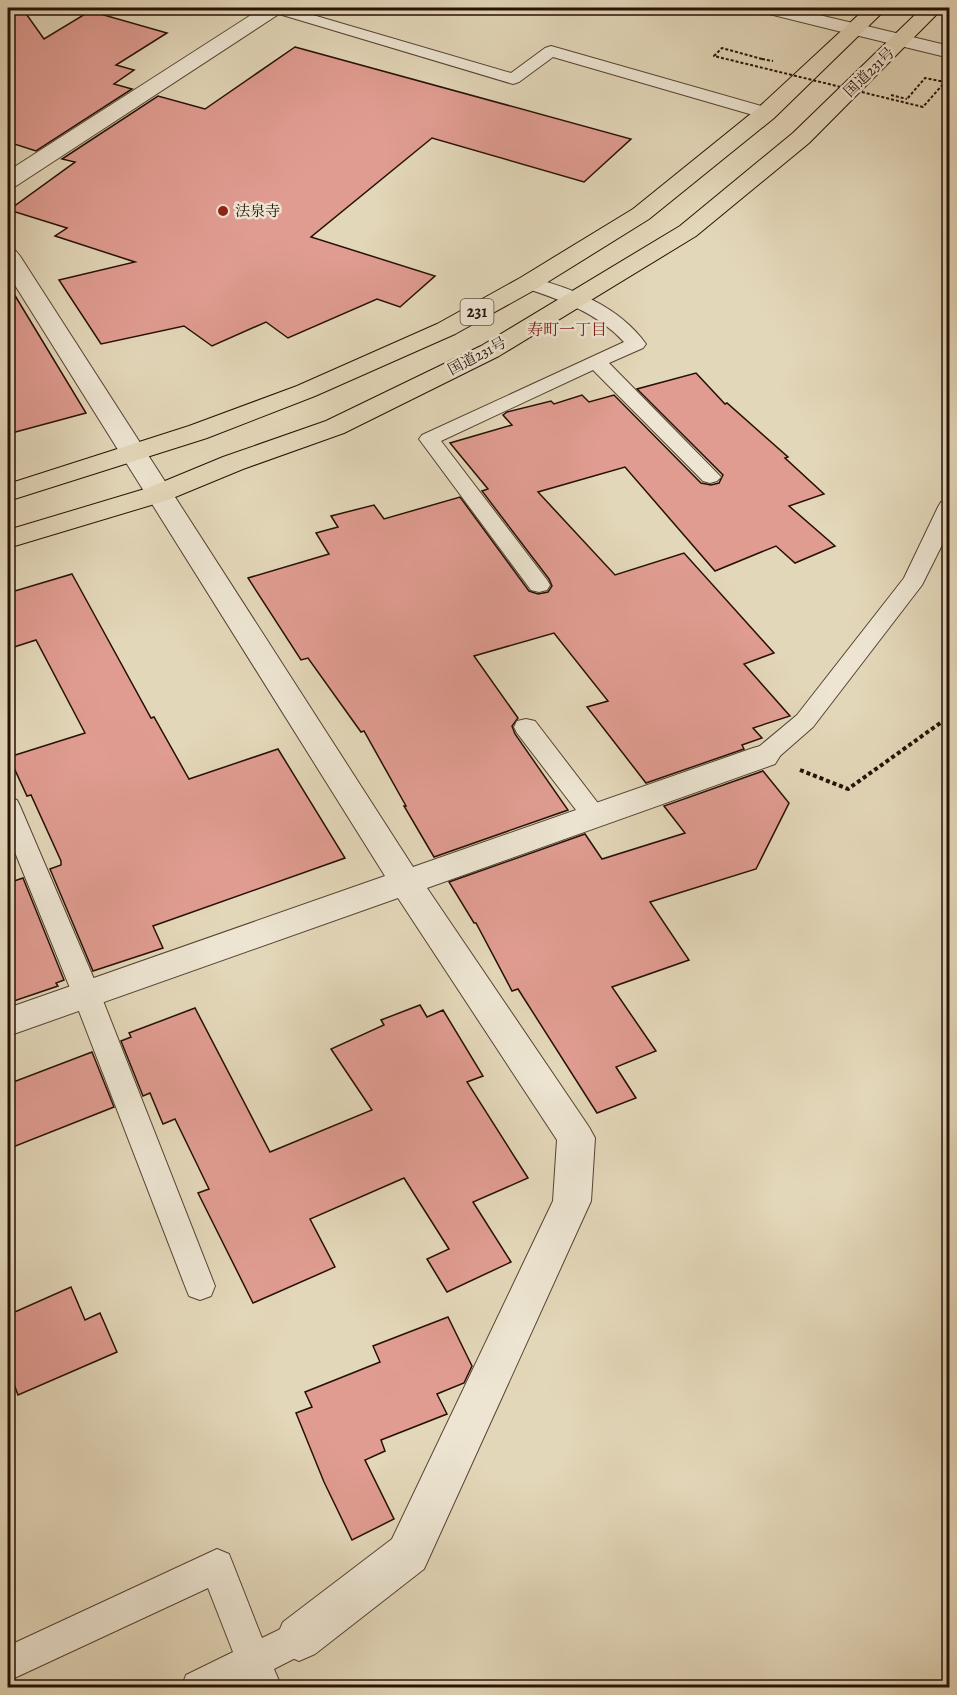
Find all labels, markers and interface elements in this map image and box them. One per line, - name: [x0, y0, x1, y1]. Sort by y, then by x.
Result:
- street label: 国道231号: [839, 43, 899, 101]
- place label: 法泉寺: [235, 201, 280, 221]
- marker: 法泉寺: [216, 204, 230, 218]
- road number: 231: [460, 299, 494, 325]
- district label: 寿町一丁目: [527, 319, 607, 341]
- street label: 国道231号: [444, 332, 510, 380]

